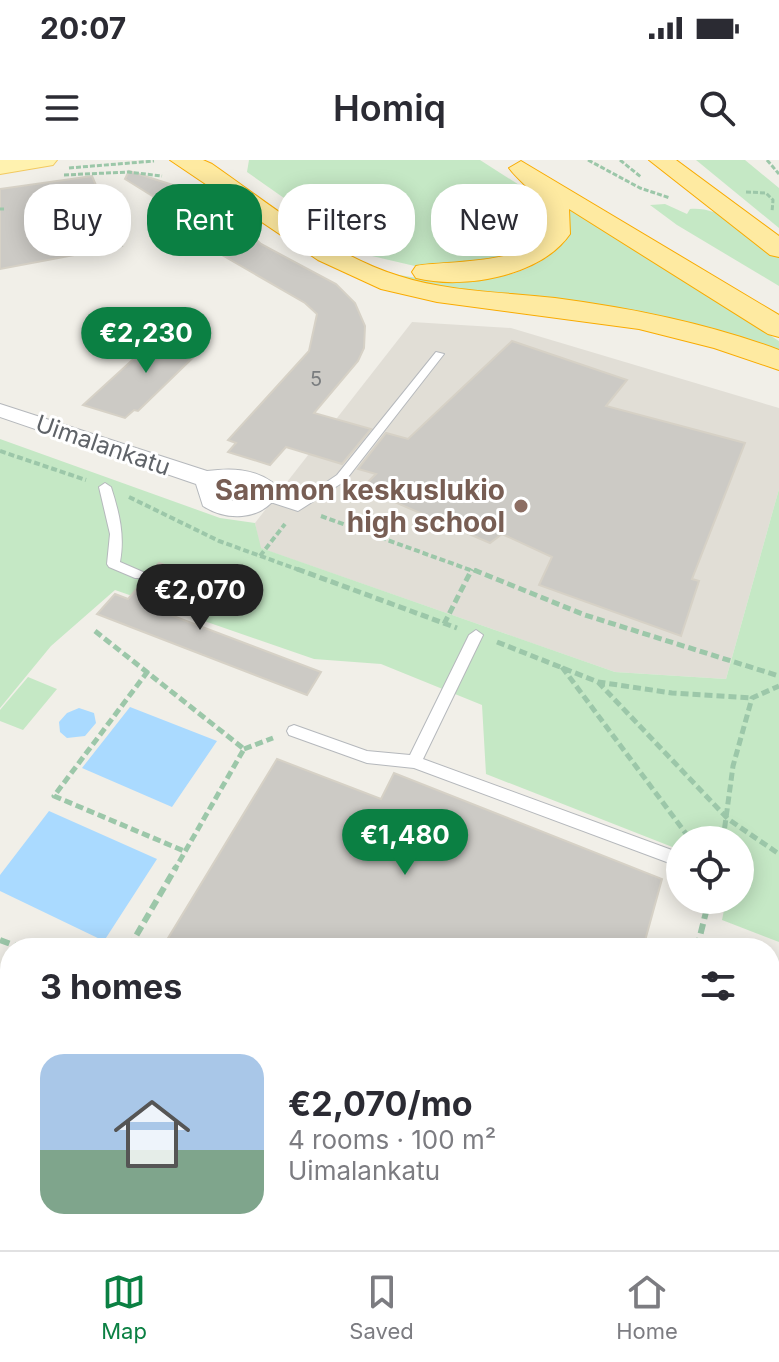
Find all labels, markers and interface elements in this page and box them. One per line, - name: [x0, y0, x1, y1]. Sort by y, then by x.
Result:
- text: 20:07: [40, 10, 126, 46]
- icon: menu: [40, 86, 84, 130]
- text: Homiq: [333, 86, 446, 130]
- icon: search: [695, 86, 739, 130]
- chip: Buy: [24, 184, 131, 256]
- chip: Rent: [147, 184, 262, 256]
- chip: Filters: [278, 184, 415, 256]
- chip: New: [431, 184, 547, 256]
- pin: €2,230: [81, 307, 211, 375]
- text: €2,230: [99, 317, 193, 348]
- house number: 5: [310, 367, 322, 391]
- street label: Uimalankatu: [32, 408, 174, 482]
- place label: Sammon keskuslukio high school: [215, 473, 505, 539]
- marker: Sammon keskuslukio high school: [512, 497, 530, 515]
- pin: €2,070: [135, 564, 265, 632]
- text: €2,070: [154, 574, 246, 605]
- pin: €1,480: [340, 809, 470, 877]
- text: €1,480: [360, 819, 450, 850]
- map controls: [666, 826, 754, 914]
- button: locate: [666, 826, 754, 914]
- icon: filters: [696, 964, 740, 1008]
- text: 3 homes: [40, 966, 182, 1007]
- text: €2,070/mo: [288, 1083, 473, 1124]
- icon: home: [104, 1086, 200, 1182]
- text: 4 rooms · 100 m²: [288, 1124, 496, 1155]
- text: Uimalankatu: [288, 1155, 440, 1186]
- tab: Map: [101, 1270, 147, 1344]
- tab: Saved: [349, 1270, 414, 1344]
- tab: Home: [616, 1270, 678, 1344]

